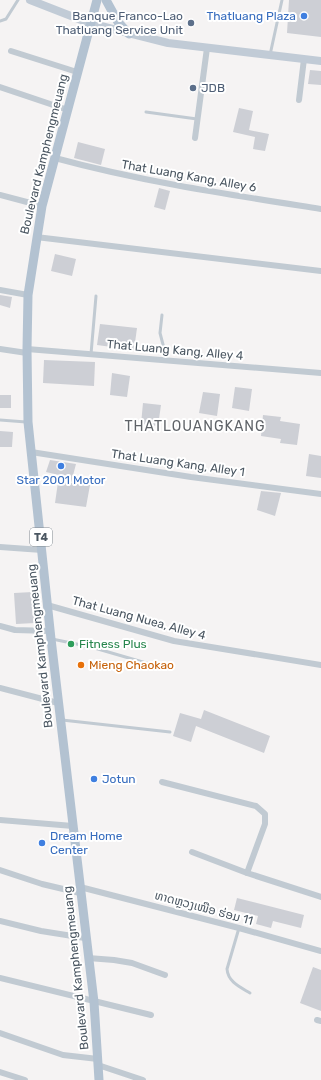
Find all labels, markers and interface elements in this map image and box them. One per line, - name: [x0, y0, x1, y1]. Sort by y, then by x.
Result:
- place label: Banque Franco-Lao Thatluang Service Unit: [56, 9, 183, 37]
- place label: Thatluang Plaza: [207, 9, 296, 23]
- marker: Thatluang Plaza: [299, 11, 309, 21]
- marker: Banque Franco-Lao Thatluang Service Unit: [186, 18, 196, 28]
- street label: Boulevard Kamphengmeuang: [17, 72, 71, 236]
- place label: JDB: [201, 81, 225, 95]
- marker: JDB: [188, 83, 198, 93]
- street label: That Luang Kang, Alley 6: [121, 157, 257, 195]
- street label: That Luang Kang, Alley 4: [106, 337, 244, 363]
- district label: THATLOUANGKANG: [124, 418, 266, 435]
- street label: That Luang Kang, Alley 1: [110, 447, 246, 479]
- marker: Star 2001 Motor: [56, 461, 66, 471]
- place label: Star 2001 Motor: [17, 473, 106, 487]
- road number: T4: [30, 528, 52, 546]
- street label: Boulevard Kamphengmeuang: [24, 563, 56, 729]
- street label: That Luang Nuea, Alley 4: [71, 593, 208, 643]
- place label: Fitness Plus: [79, 637, 147, 651]
- marker: Fitness Plus: [66, 639, 76, 649]
- place label: Mieng Chaokao: [89, 658, 174, 672]
- marker: Mieng Chaokao: [76, 660, 86, 670]
- place label: Jotun: [102, 772, 136, 786]
- marker: Jotun: [89, 774, 99, 784]
- place label: Dream Home Center: [50, 829, 123, 857]
- marker: Dream Home Center: [37, 838, 47, 848]
- street label: Boulevard Kamphengmeuang: [60, 885, 92, 1051]
- street label: ທາດຫຼວງເໜືອ ຮ່ອມ 11: [153, 888, 255, 928]

